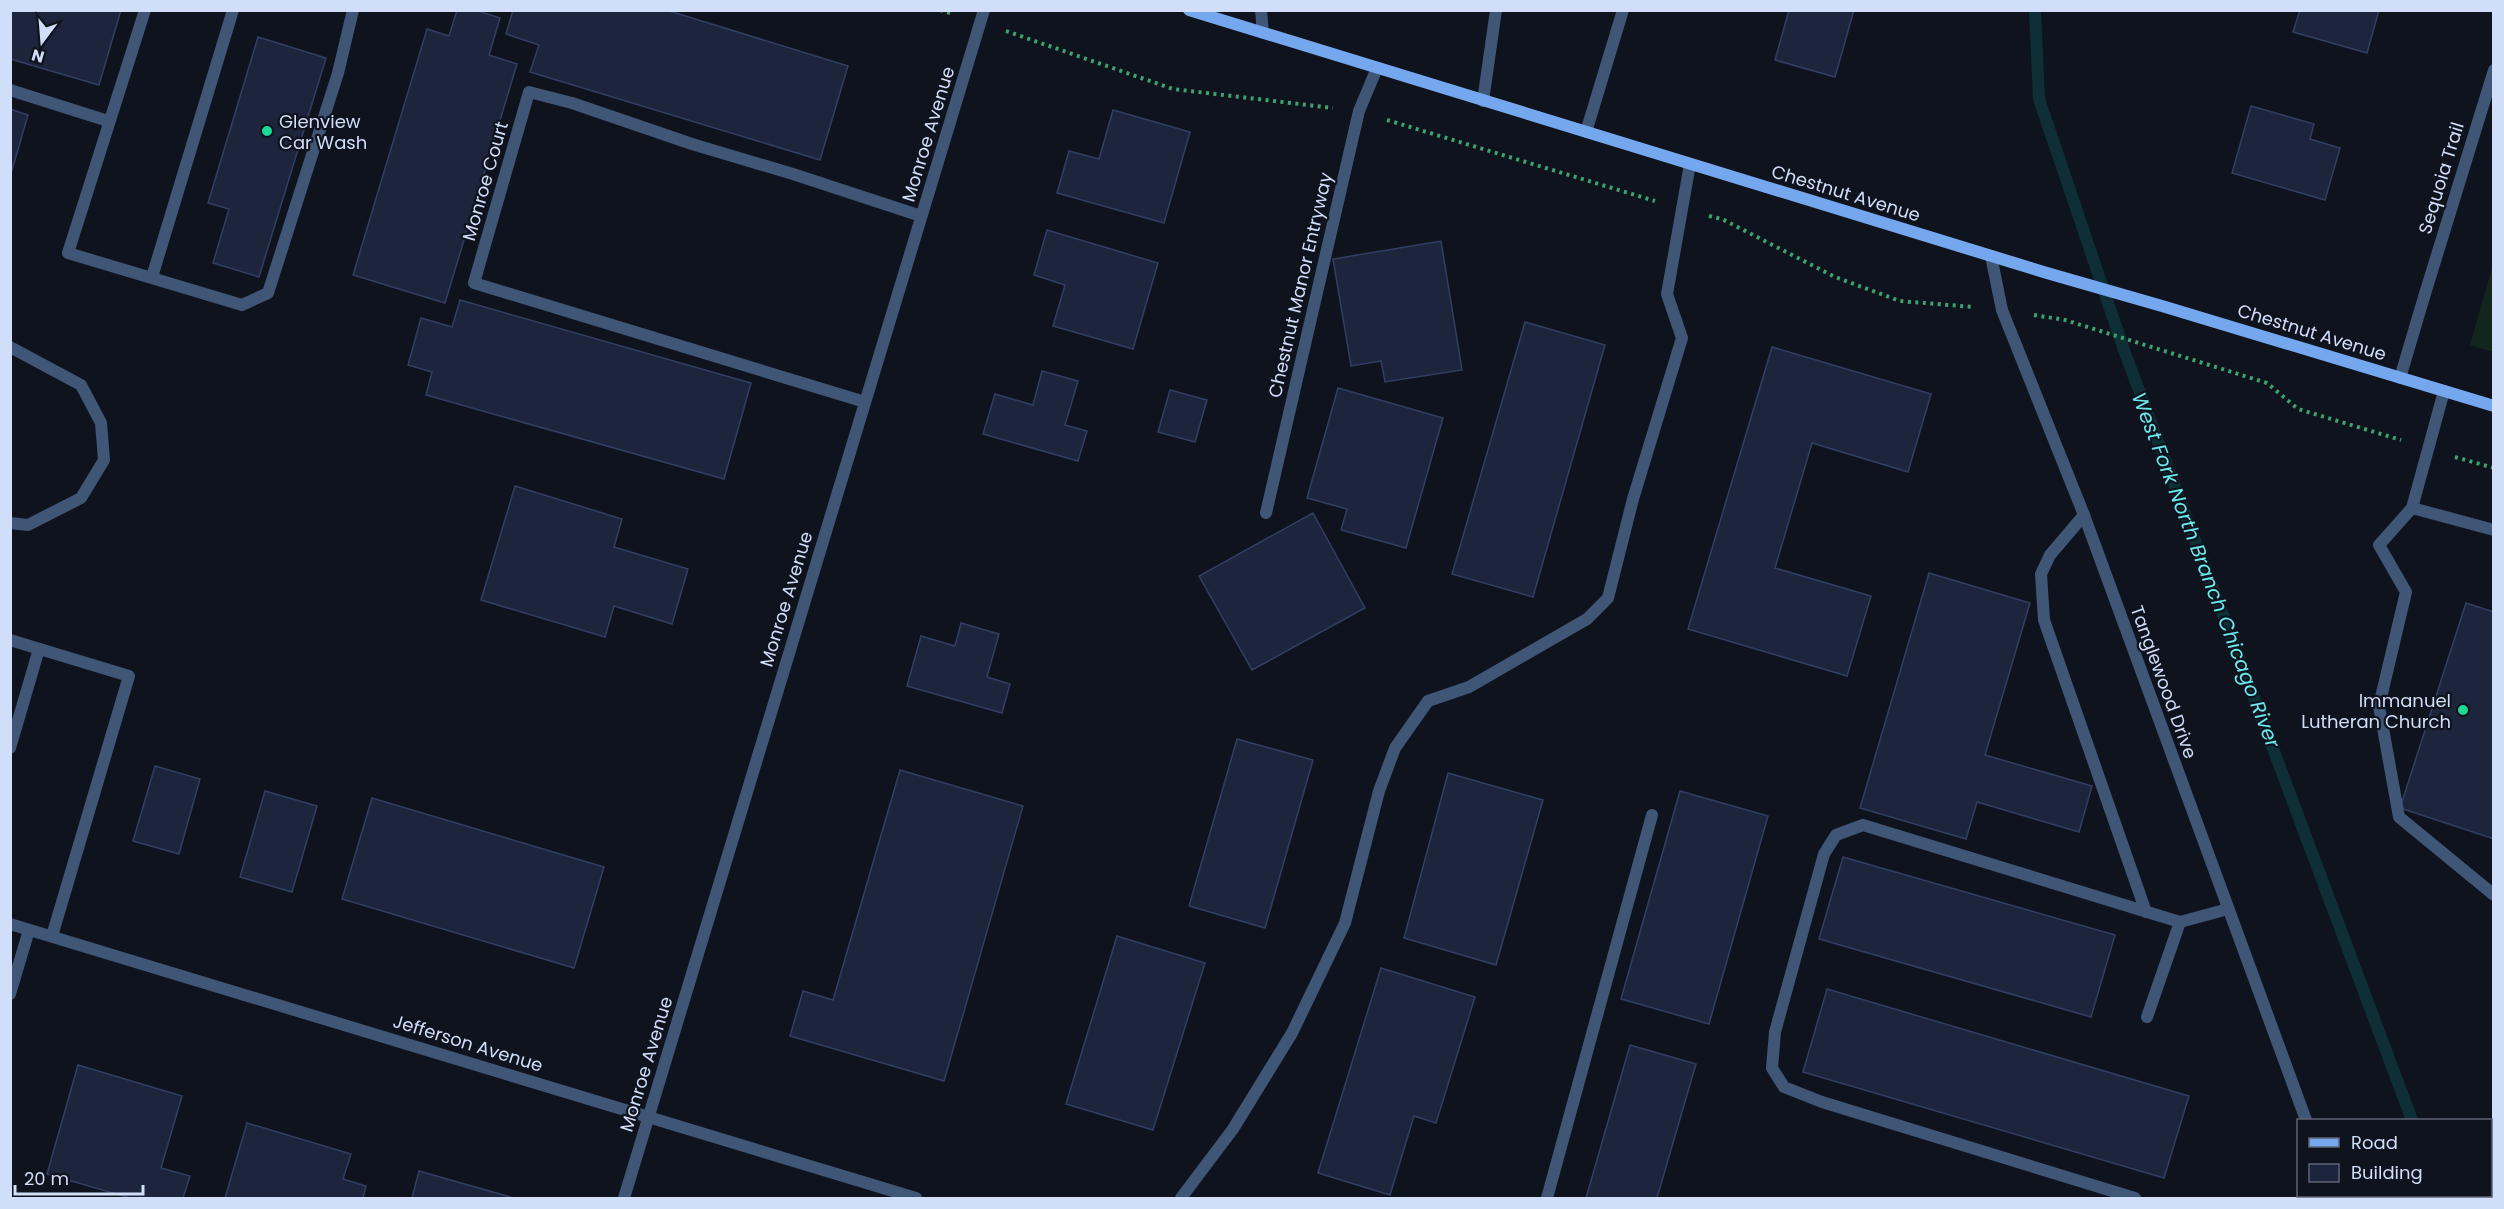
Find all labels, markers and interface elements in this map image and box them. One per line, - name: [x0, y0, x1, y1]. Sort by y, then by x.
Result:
- north arrow: [12, 12, 72, 72]
- text: N: [29, 43, 47, 69]
- street label: Monroe Avenue: [896, 63, 960, 205]
- place label: Glenview Car Wash: [279, 109, 367, 155]
- street label: Monroe Court: [456, 118, 514, 244]
- street label: Sequoia Trail: [2412, 119, 2470, 237]
- marker: Glenview Car Wash: [260, 124, 274, 138]
- street label: Chestnut Avenue: [1768, 158, 1924, 228]
- street label: Chestnut Manor Entryway: [1262, 170, 1338, 400]
- street label: Chestnut Avenue: [2234, 297, 2390, 367]
- water label: West Fork North Branch Chicago River: [2125, 388, 2287, 752]
- street label: Monroe Avenue: [754, 528, 818, 670]
- street label: Tanglewood Drive: [2125, 602, 2203, 762]
- place label: Immanuel Lutheran Church: [2301, 688, 2451, 734]
- marker: Immanuel Lutheran Church: [2456, 703, 2470, 717]
- street label: Monroe Avenue: [614, 993, 678, 1135]
- street label: Jefferson Avenue: [390, 1008, 546, 1078]
- legend: [2297, 1119, 2492, 1197]
- text: Road: [2351, 1130, 2398, 1155]
- scale bar: [15, 1158, 142, 1196]
- text: Building: [2351, 1160, 2423, 1185]
- text: 20 m: [24, 1166, 69, 1191]

